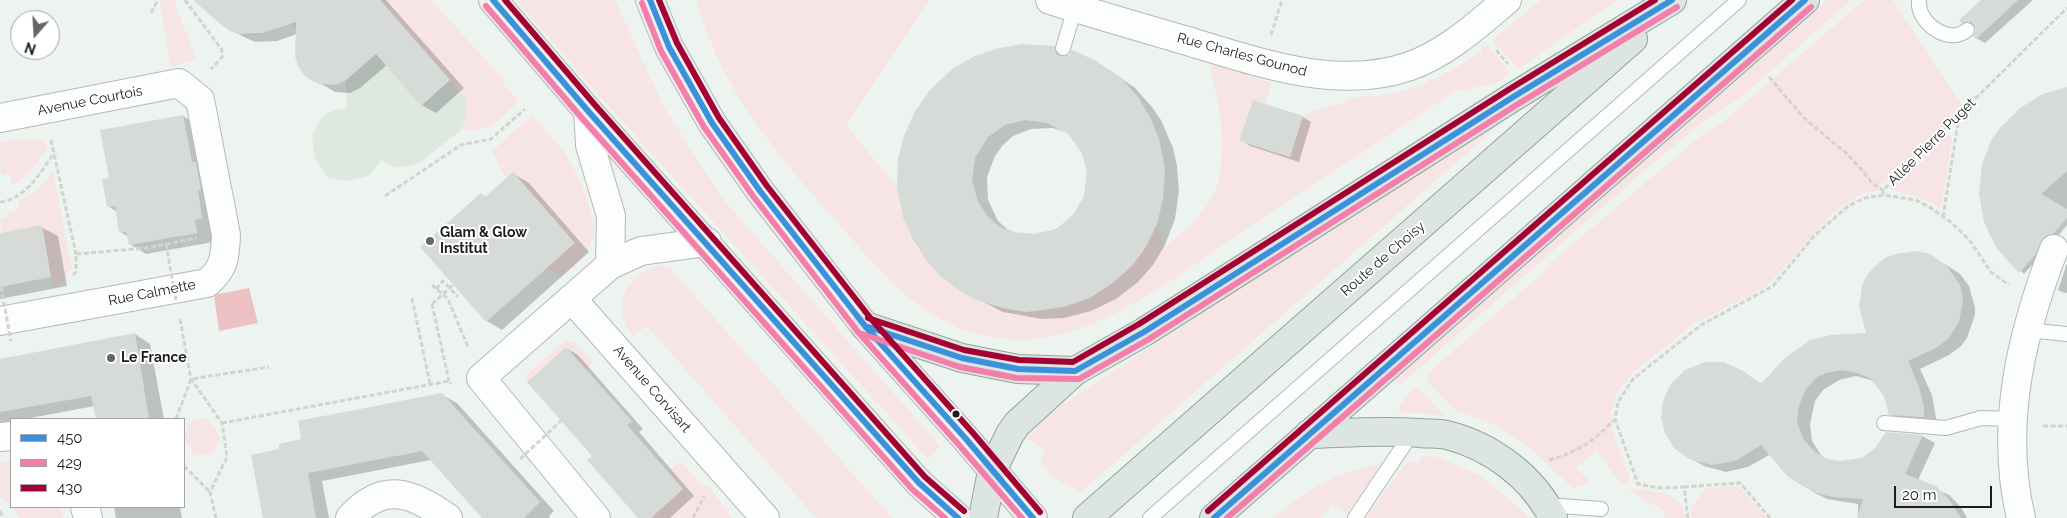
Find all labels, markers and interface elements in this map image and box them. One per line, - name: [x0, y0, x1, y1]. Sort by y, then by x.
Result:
- north arrow: [10, 10, 60, 60]
- street label: Rue Charles Gounod: [1175, 30, 1309, 80]
- text: N: [23, 39, 38, 58]
- street label: Avenue Courtois: [36, 83, 144, 119]
- street label: Allée Pierre Puget: [1885, 95, 1979, 189]
- street label: Route de Choisy: [1338, 218, 1428, 300]
- place label: Glam & Glow Institut: [440, 225, 527, 258]
- marker: Glam & Glow Institut: [424, 235, 436, 247]
- street label: Rue Calmette: [107, 276, 197, 310]
- street label: Avenue Corvisart: [610, 342, 694, 436]
- place label: Le France: [121, 350, 187, 366]
- marker: Le France: [105, 352, 117, 364]
- unlabelled marker: [951, 409, 961, 419]
- legend: [10, 418, 185, 508]
- text: 450: [57, 429, 83, 447]
- text: 429: [57, 454, 82, 472]
- scale bar: [1897, 476, 1994, 508]
- text: 430: [57, 479, 82, 497]
- text: 20 m: [1902, 486, 1937, 504]

